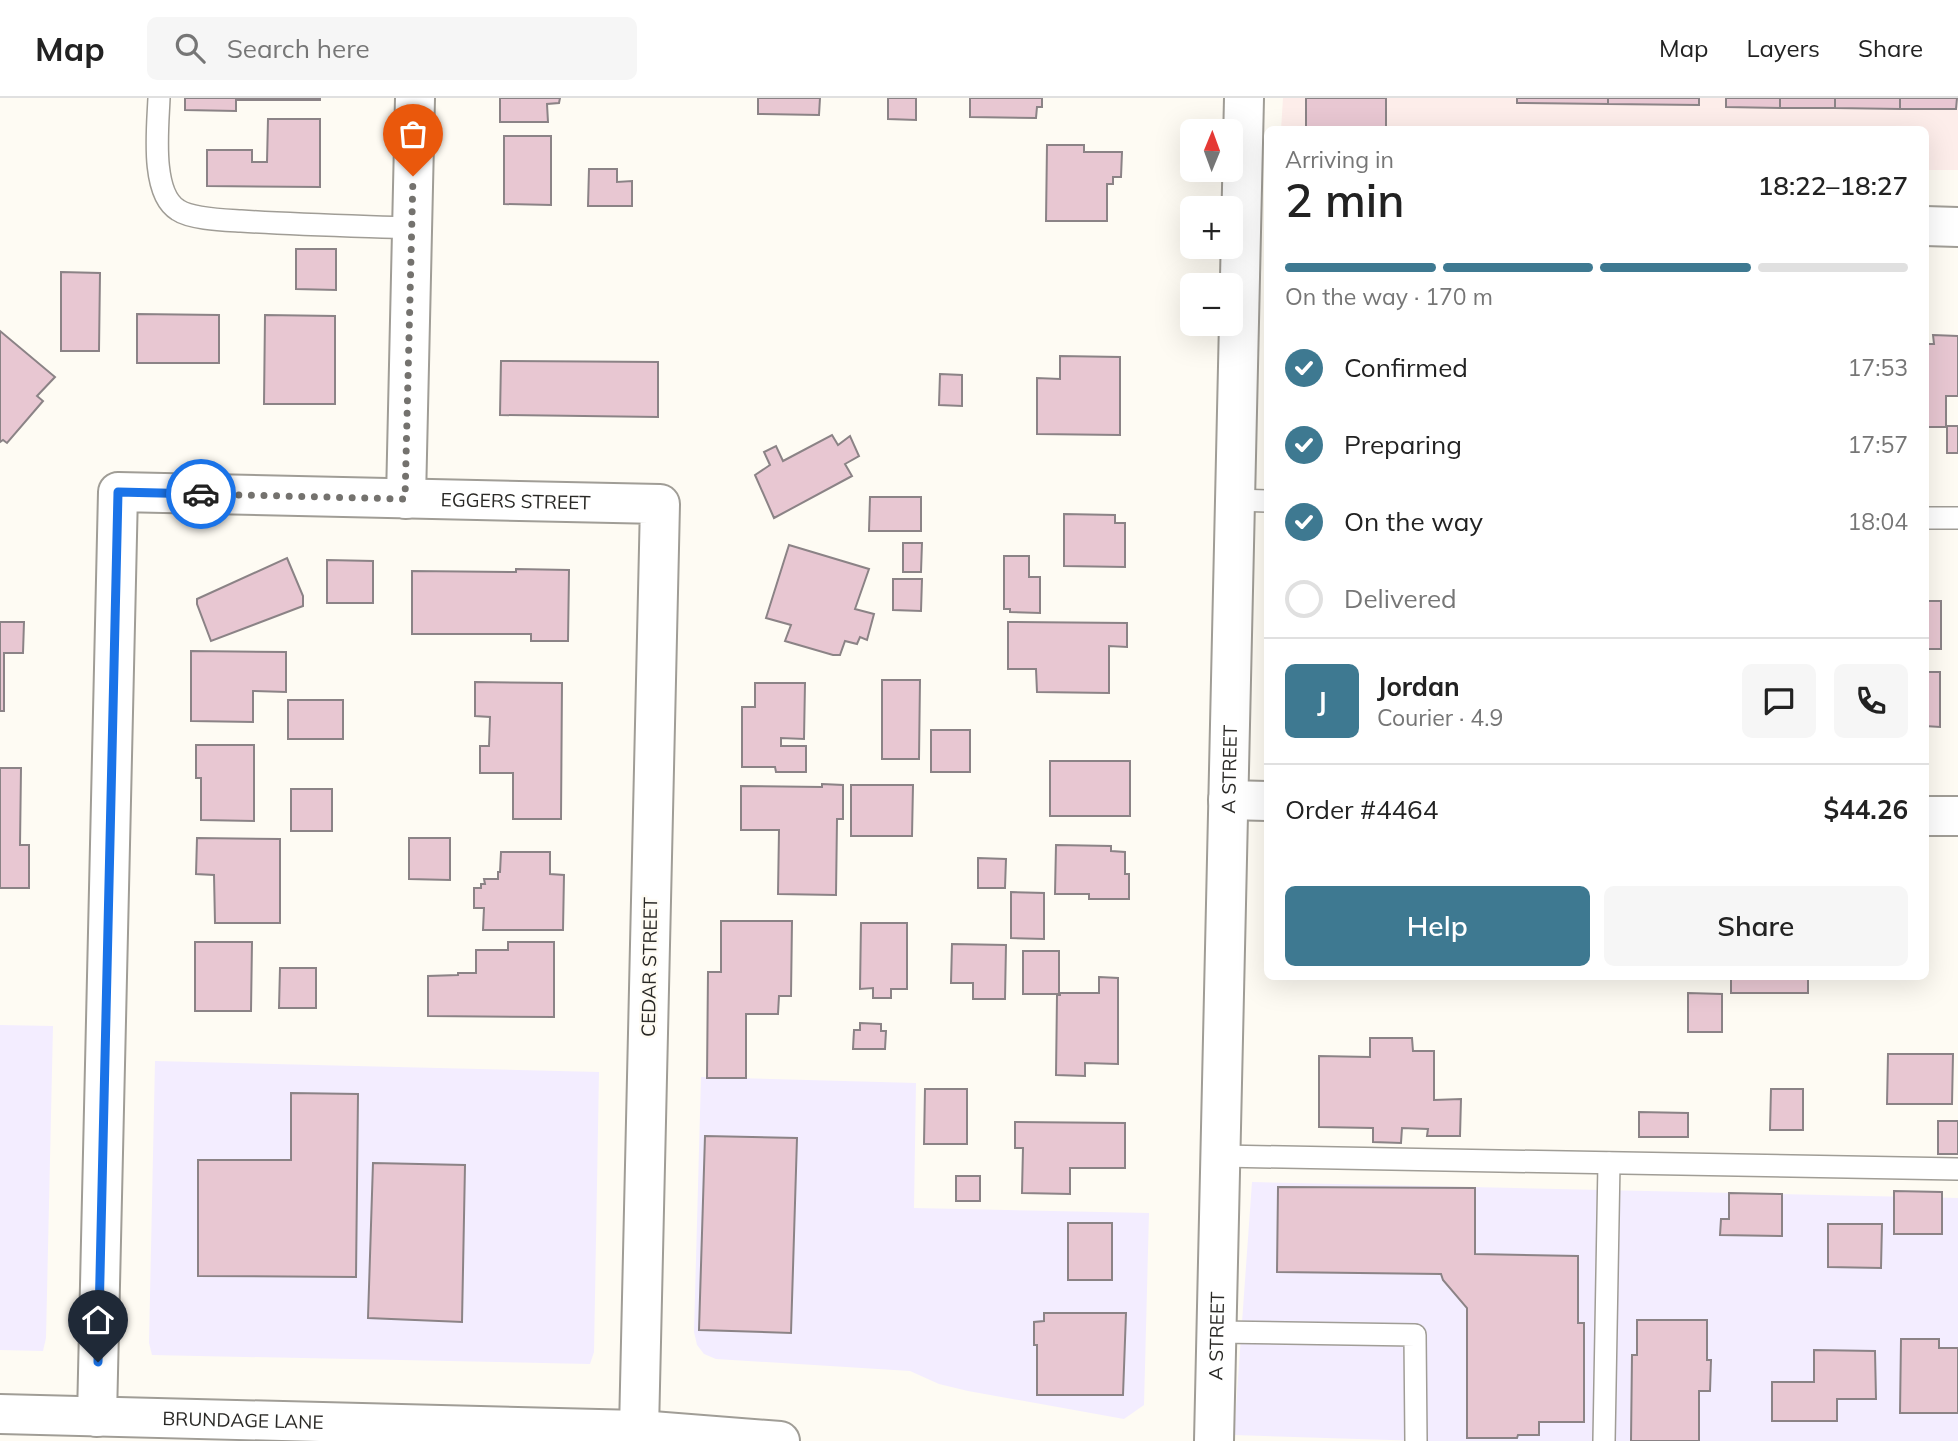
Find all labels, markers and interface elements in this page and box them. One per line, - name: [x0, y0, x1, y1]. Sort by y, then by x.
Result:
- search box: [147, 17, 637, 80]
- text: Map: [35, 28, 105, 69]
- icon: search: [171, 29, 209, 67]
- text: Search here: [227, 32, 370, 65]
- text: Map: [1659, 33, 1708, 63]
- text: Layers: [1746, 33, 1820, 63]
- text: Share: [1858, 33, 1923, 63]
- pin: [383, 104, 443, 176]
- icon: bag: [394, 115, 432, 153]
- north arrow: [1180, 119, 1242, 182]
- map controls: [1180, 119, 1243, 336]
- text: Arriving in: [1285, 145, 1394, 174]
- text: 18:22–18:27: [1758, 169, 1908, 202]
- text: 2 min: [1285, 171, 1404, 229]
- button: +: [1180, 196, 1243, 259]
- button: −: [1180, 273, 1243, 336]
- text: On the way · 170 m: [1285, 282, 1493, 311]
- icon: check: [1285, 349, 1323, 387]
- text: Confirmed: [1344, 351, 1468, 384]
- text: 17:53: [1848, 353, 1908, 382]
- icon: check: [1285, 426, 1323, 464]
- text: Preparing: [1344, 428, 1462, 461]
- text: 17:57: [1848, 430, 1908, 459]
- courier: [166, 459, 236, 529]
- icon: car: [182, 475, 220, 513]
- street label: EGGERS STREET: [440, 487, 591, 514]
- icon: check: [1285, 503, 1323, 541]
- text: On the way: [1344, 505, 1483, 538]
- text: 18:04: [1848, 507, 1908, 536]
- text: Delivered: [1344, 582, 1457, 615]
- button: chat: [1742, 664, 1816, 738]
- button: phone: [1834, 664, 1908, 738]
- text: Jordan: [1377, 670, 1460, 703]
- text: J: [1317, 685, 1327, 718]
- text: Courier · 4.9: [1377, 703, 1503, 732]
- street label: A STREET: [1216, 724, 1242, 814]
- text: Order #4464: [1285, 793, 1438, 826]
- text: $44.26: [1824, 793, 1908, 826]
- button: Help: [1285, 886, 1590, 966]
- button: Share: [1604, 886, 1908, 966]
- street label: CEDAR STREET: [636, 896, 662, 1037]
- pin: [68, 1290, 128, 1362]
- street label: A STREET: [1203, 1291, 1229, 1381]
- icon: home: [79, 1301, 117, 1339]
- street label: BRUNDAGE LANE: [162, 1406, 324, 1434]

